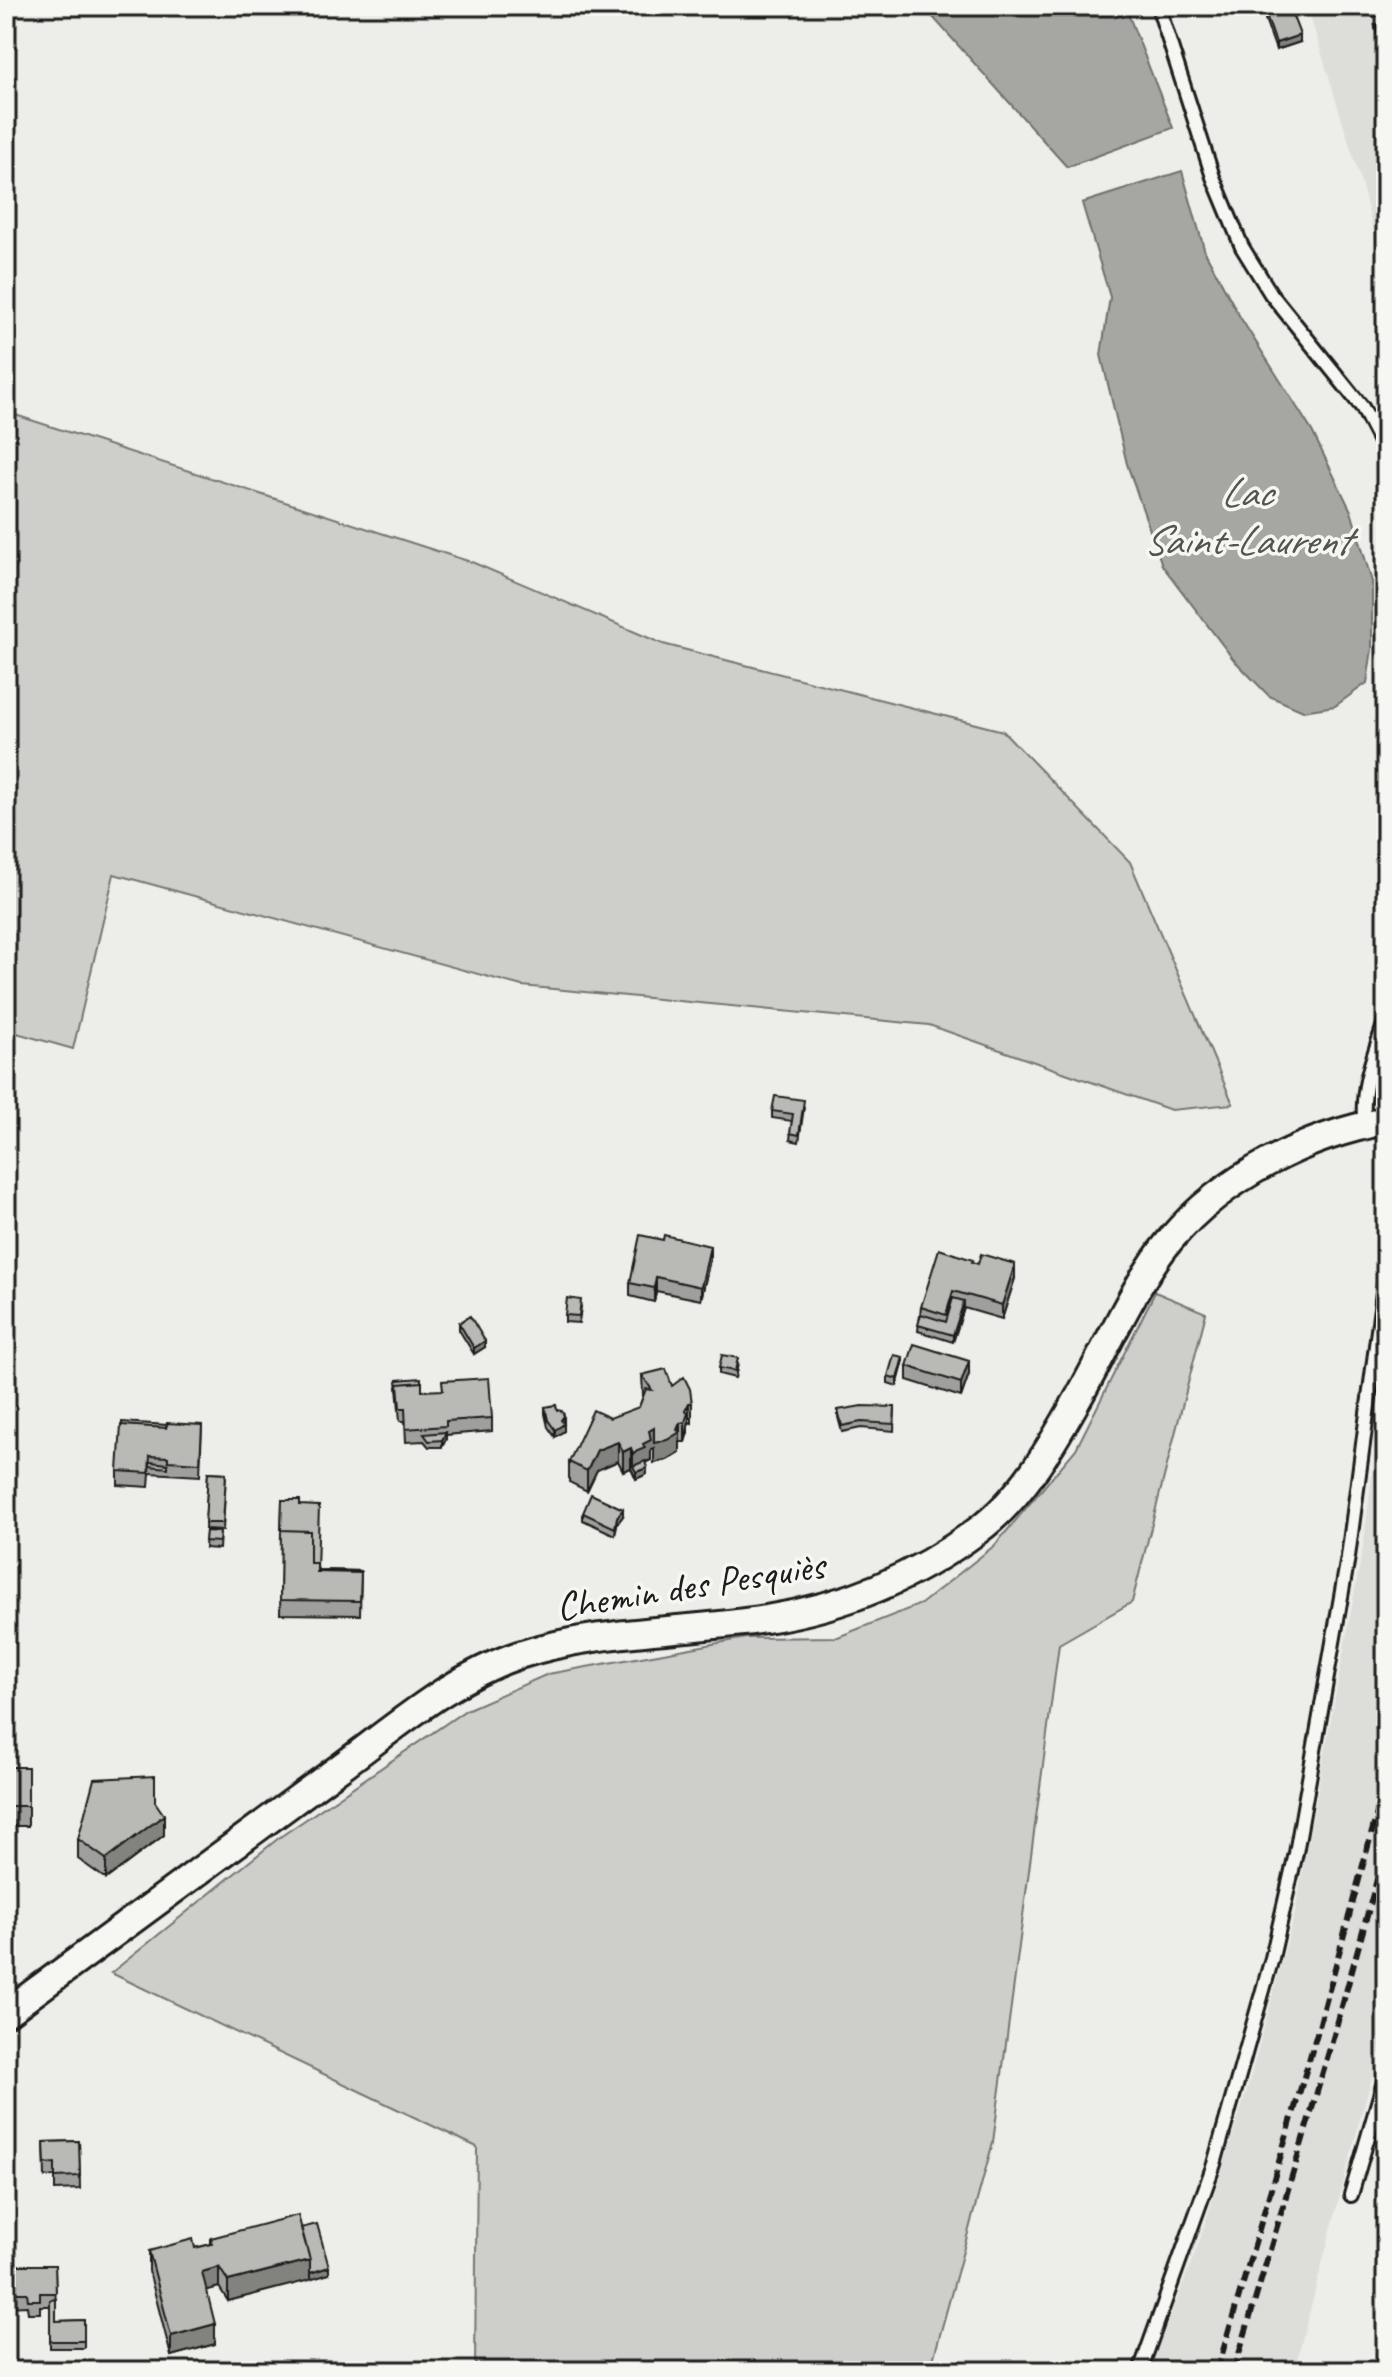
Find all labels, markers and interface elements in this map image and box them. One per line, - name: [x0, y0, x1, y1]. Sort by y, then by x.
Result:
- water label: Lac Saint-Laurent: [1143, 466, 1359, 567]
- street label: Chemin des Pesquiès: [553, 1540, 831, 1632]

